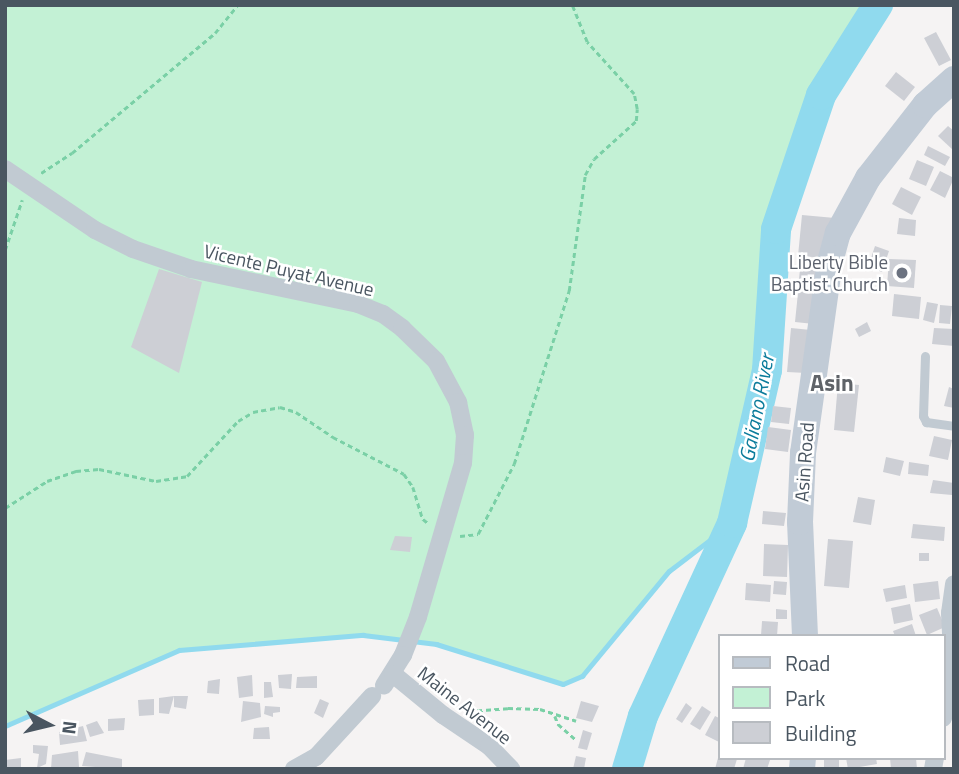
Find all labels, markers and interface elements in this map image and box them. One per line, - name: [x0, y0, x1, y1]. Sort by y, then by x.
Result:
- street label: Vicente Puyat Avenue: [202, 239, 376, 301]
- place label: Liberty Bible Baptist Church: [771, 251, 888, 295]
- marker: Liberty Bible Baptist Church: [894, 265, 910, 281]
- water label: Galiano River: [733, 352, 779, 464]
- district label: Asin: [810, 369, 854, 397]
- street label: Asin Road: [790, 421, 818, 503]
- legend: [718, 634, 945, 760]
- text: Road: [785, 647, 830, 679]
- street label: Maine Avenue: [413, 661, 517, 749]
- text: Park: [785, 682, 825, 714]
- north arrow: [14, 690, 84, 760]
- text: Building: [785, 717, 856, 749]
- text: N: [55, 719, 86, 736]

